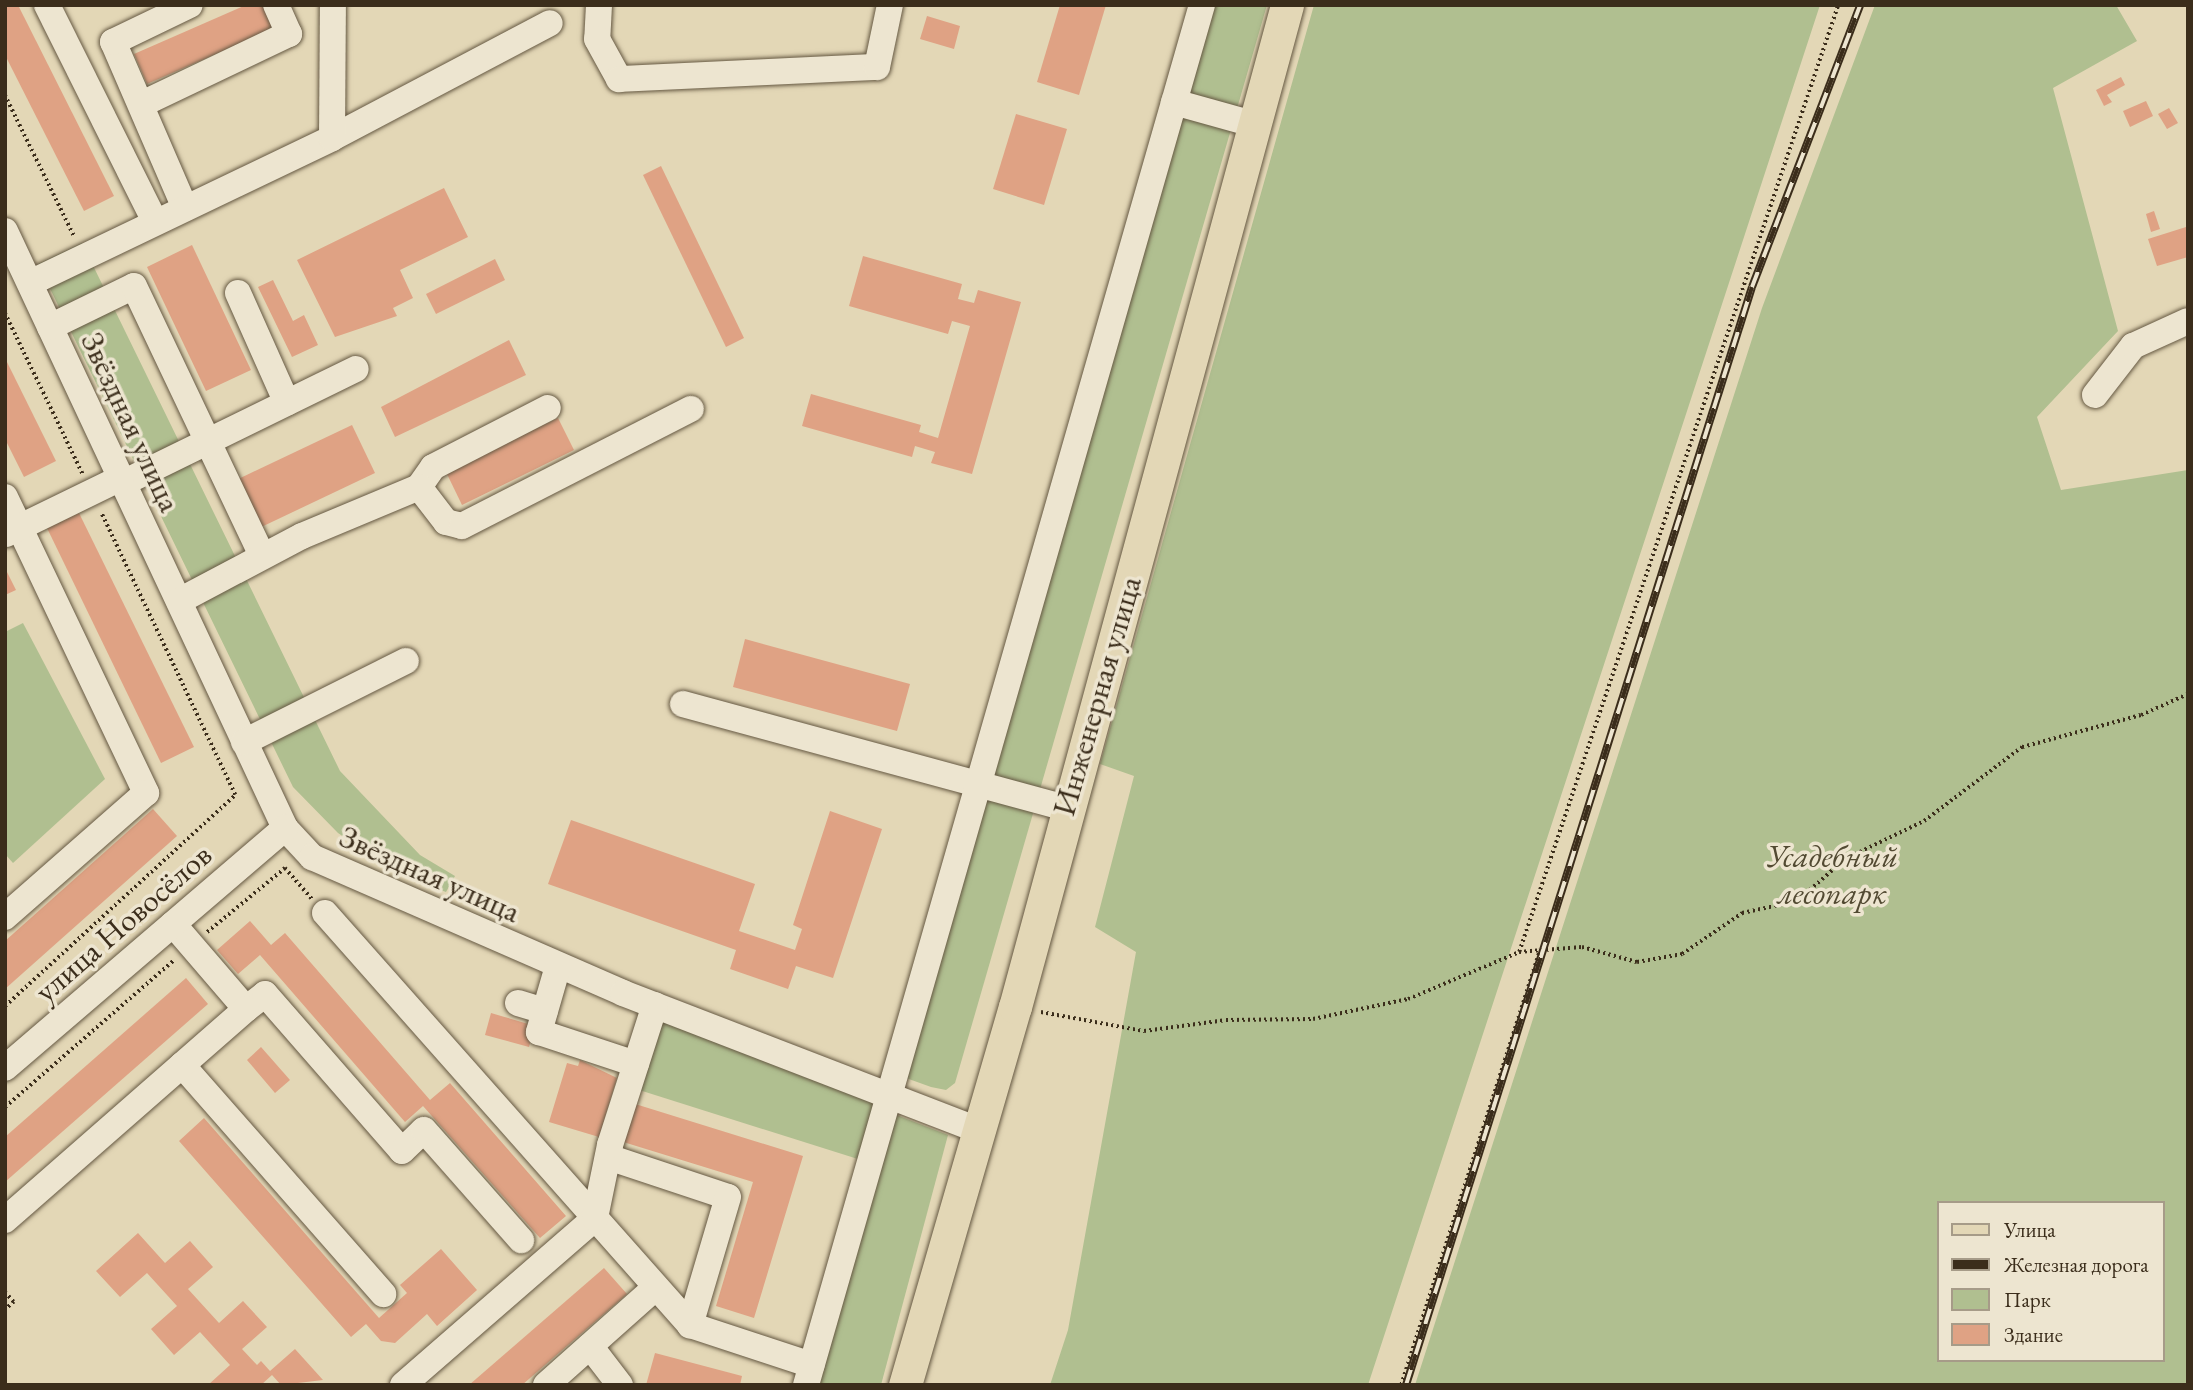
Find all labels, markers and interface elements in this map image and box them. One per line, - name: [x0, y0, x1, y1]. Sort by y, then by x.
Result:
- street label: Звёздная улица: [73, 326, 189, 518]
- street label: Инженерная улица: [1044, 572, 1150, 820]
- street label: Звёздная улица: [334, 817, 526, 931]
- street label: улица Новосёлов: [27, 836, 219, 1010]
- park label: Усадебный лесопарк: [1766, 838, 1898, 913]
- legend: [1938, 1201, 2165, 1362]
- text: Улица: [2004, 1216, 2056, 1243]
- text: Железная дорога: [2004, 1251, 2149, 1278]
- text: Парк: [2004, 1286, 2051, 1313]
- text: Здание: [2004, 1321, 2063, 1348]

